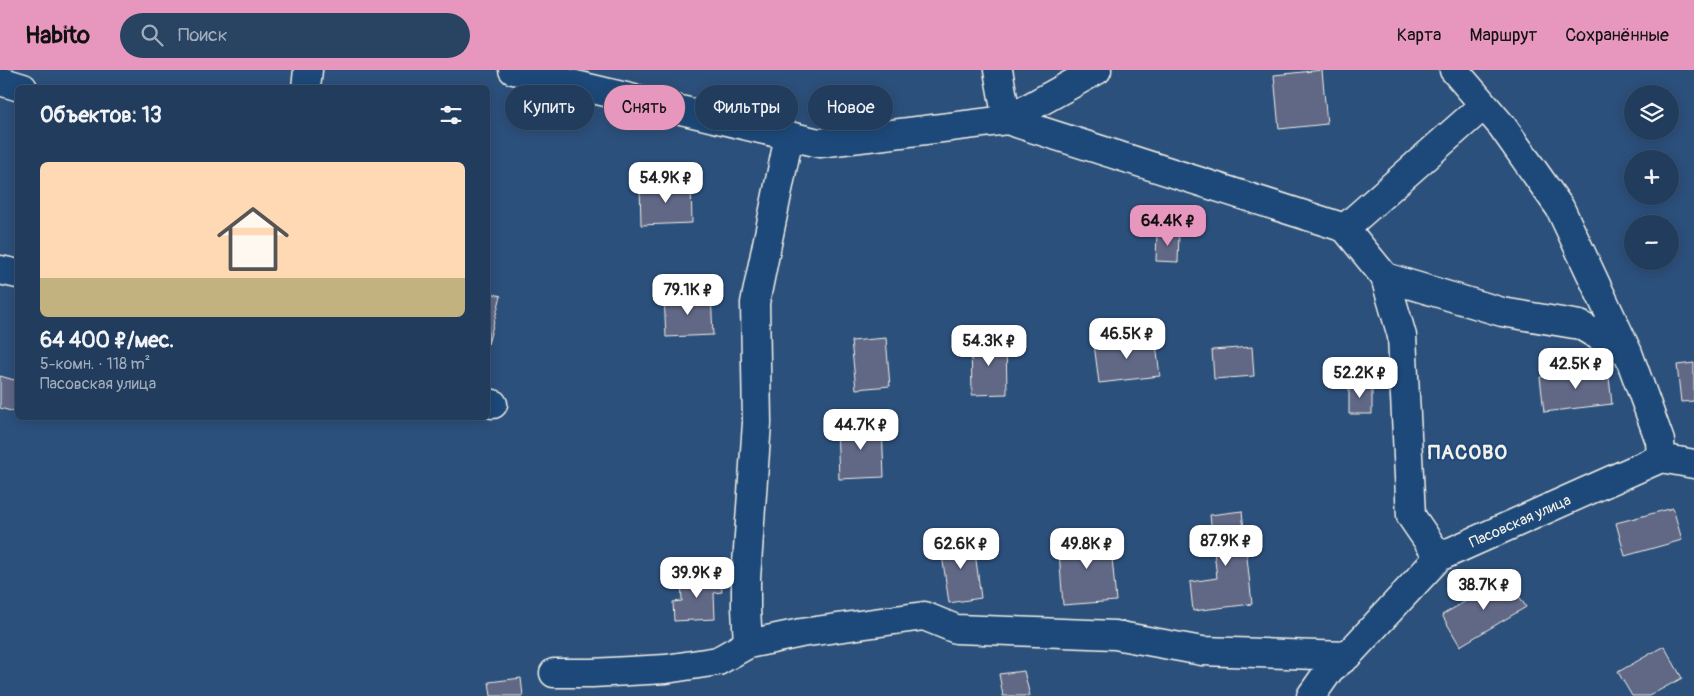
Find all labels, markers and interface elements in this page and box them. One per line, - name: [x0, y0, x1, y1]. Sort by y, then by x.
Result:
- search box: [120, 13, 470, 58]
- text: Habito: [25, 21, 90, 50]
- icon: search: [138, 21, 166, 49]
- text: Поиск: [178, 23, 227, 47]
- text: Карта: [1397, 24, 1441, 47]
- text: Маршрут: [1469, 24, 1537, 47]
- text: Сохранённые: [1565, 24, 1669, 47]
- chip: Купить: [505, 85, 594, 130]
- chip: Снять: [604, 85, 685, 130]
- chip: Фильтры: [695, 85, 798, 130]
- chip: Новое: [808, 85, 893, 130]
- map controls: [1624, 85, 1679, 270]
- button: layers: [1624, 85, 1679, 140]
- icon: filters: [437, 101, 465, 129]
- text: Объектов: 13: [40, 102, 162, 129]
- button: +: [1624, 150, 1679, 205]
- pin: 54.9K ₽: [620, 162, 712, 204]
- text: 54.9K ₽: [640, 168, 692, 188]
- icon: home: [208, 194, 298, 284]
- pin: 64.4K ₽: [1122, 204, 1214, 247]
- text: 64.4K ₽: [1141, 211, 1195, 231]
- button: −: [1624, 215, 1679, 270]
- pin: 79.1K ₽: [642, 274, 734, 316]
- text: 79.1K ₽: [663, 280, 713, 300]
- pin: 46.5K ₽: [1081, 318, 1173, 360]
- pin: 54.3K ₽: [943, 324, 1035, 367]
- text: 46.5K ₽: [1100, 324, 1154, 344]
- text: 64 400 ₽/мес.: [40, 327, 174, 354]
- text: 54.3K ₽: [962, 331, 1016, 351]
- pin: 42.5K ₽: [1530, 348, 1622, 390]
- text: 5-комн. · 118 m²: [40, 354, 150, 374]
- text: 42.5K ₽: [1549, 354, 1603, 374]
- pin: 52.2K ₽: [1314, 356, 1406, 399]
- text: 52.2K ₽: [1334, 363, 1386, 383]
- text: Пасовская улица: [40, 374, 156, 394]
- pin: 44.7K ₽: [815, 408, 907, 451]
- text: 44.7K ₽: [834, 415, 888, 435]
- district label: ПАСОВО: [1428, 440, 1508, 465]
- street label: Пасовская улица: [1467, 491, 1574, 552]
- pin: 87.9K ₽: [1180, 524, 1272, 567]
- pin: 62.6K ₽: [915, 528, 1007, 570]
- pin: 49.8K ₽: [1041, 528, 1133, 570]
- text: 87.9K ₽: [1201, 531, 1252, 551]
- text: 62.6K ₽: [934, 534, 988, 554]
- text: 49.8K ₽: [1061, 534, 1113, 554]
- pin: 39.9K ₽: [651, 556, 743, 599]
- text: 39.9K ₽: [671, 563, 723, 583]
- pin: 38.7K ₽: [1438, 568, 1530, 611]
- text: 38.7K ₽: [1458, 575, 1510, 595]

